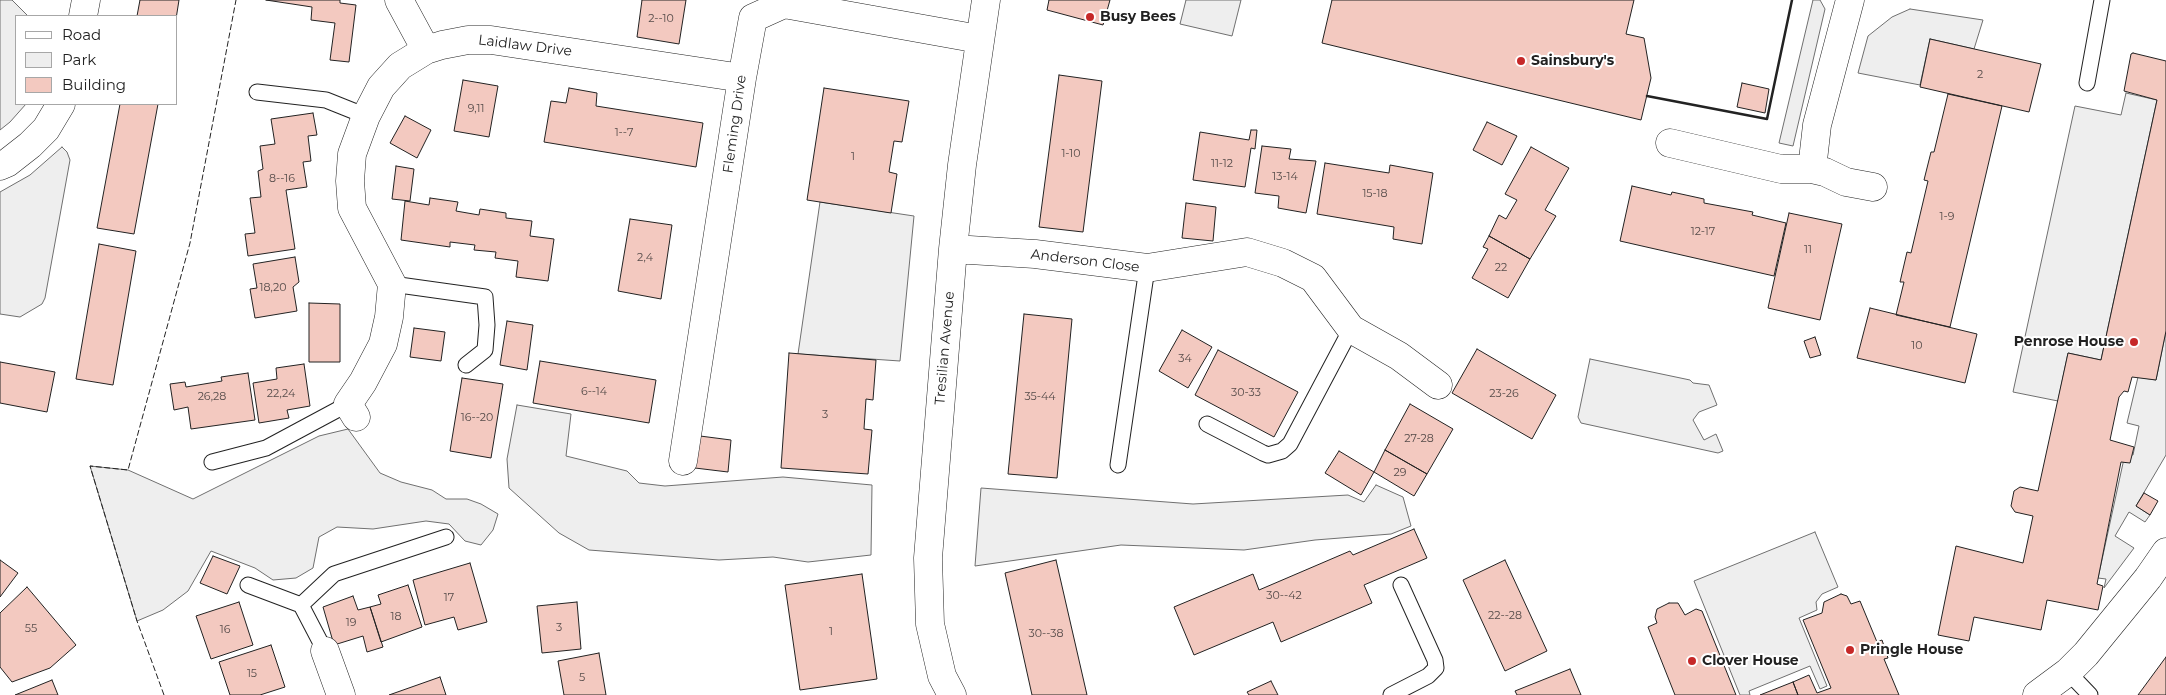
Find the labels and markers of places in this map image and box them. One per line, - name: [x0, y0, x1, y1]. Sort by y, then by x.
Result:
- place label: Busy Bees: [1100, 9, 1176, 25]
- marker: Busy Bees: [1084, 11, 1096, 23]
- place label: Sainsbury's: [1531, 53, 1614, 69]
- marker: Sainsbury's: [1515, 55, 1527, 67]
- place label: Penrose House: [2014, 334, 2124, 350]
- marker: Penrose House: [2128, 336, 2140, 348]
- place label: Pringle House: [1860, 642, 1963, 658]
- marker: Pringle House: [1844, 644, 1856, 656]
- place label: Clover House: [1702, 653, 1799, 669]
- marker: Clover House: [1686, 655, 1698, 667]

